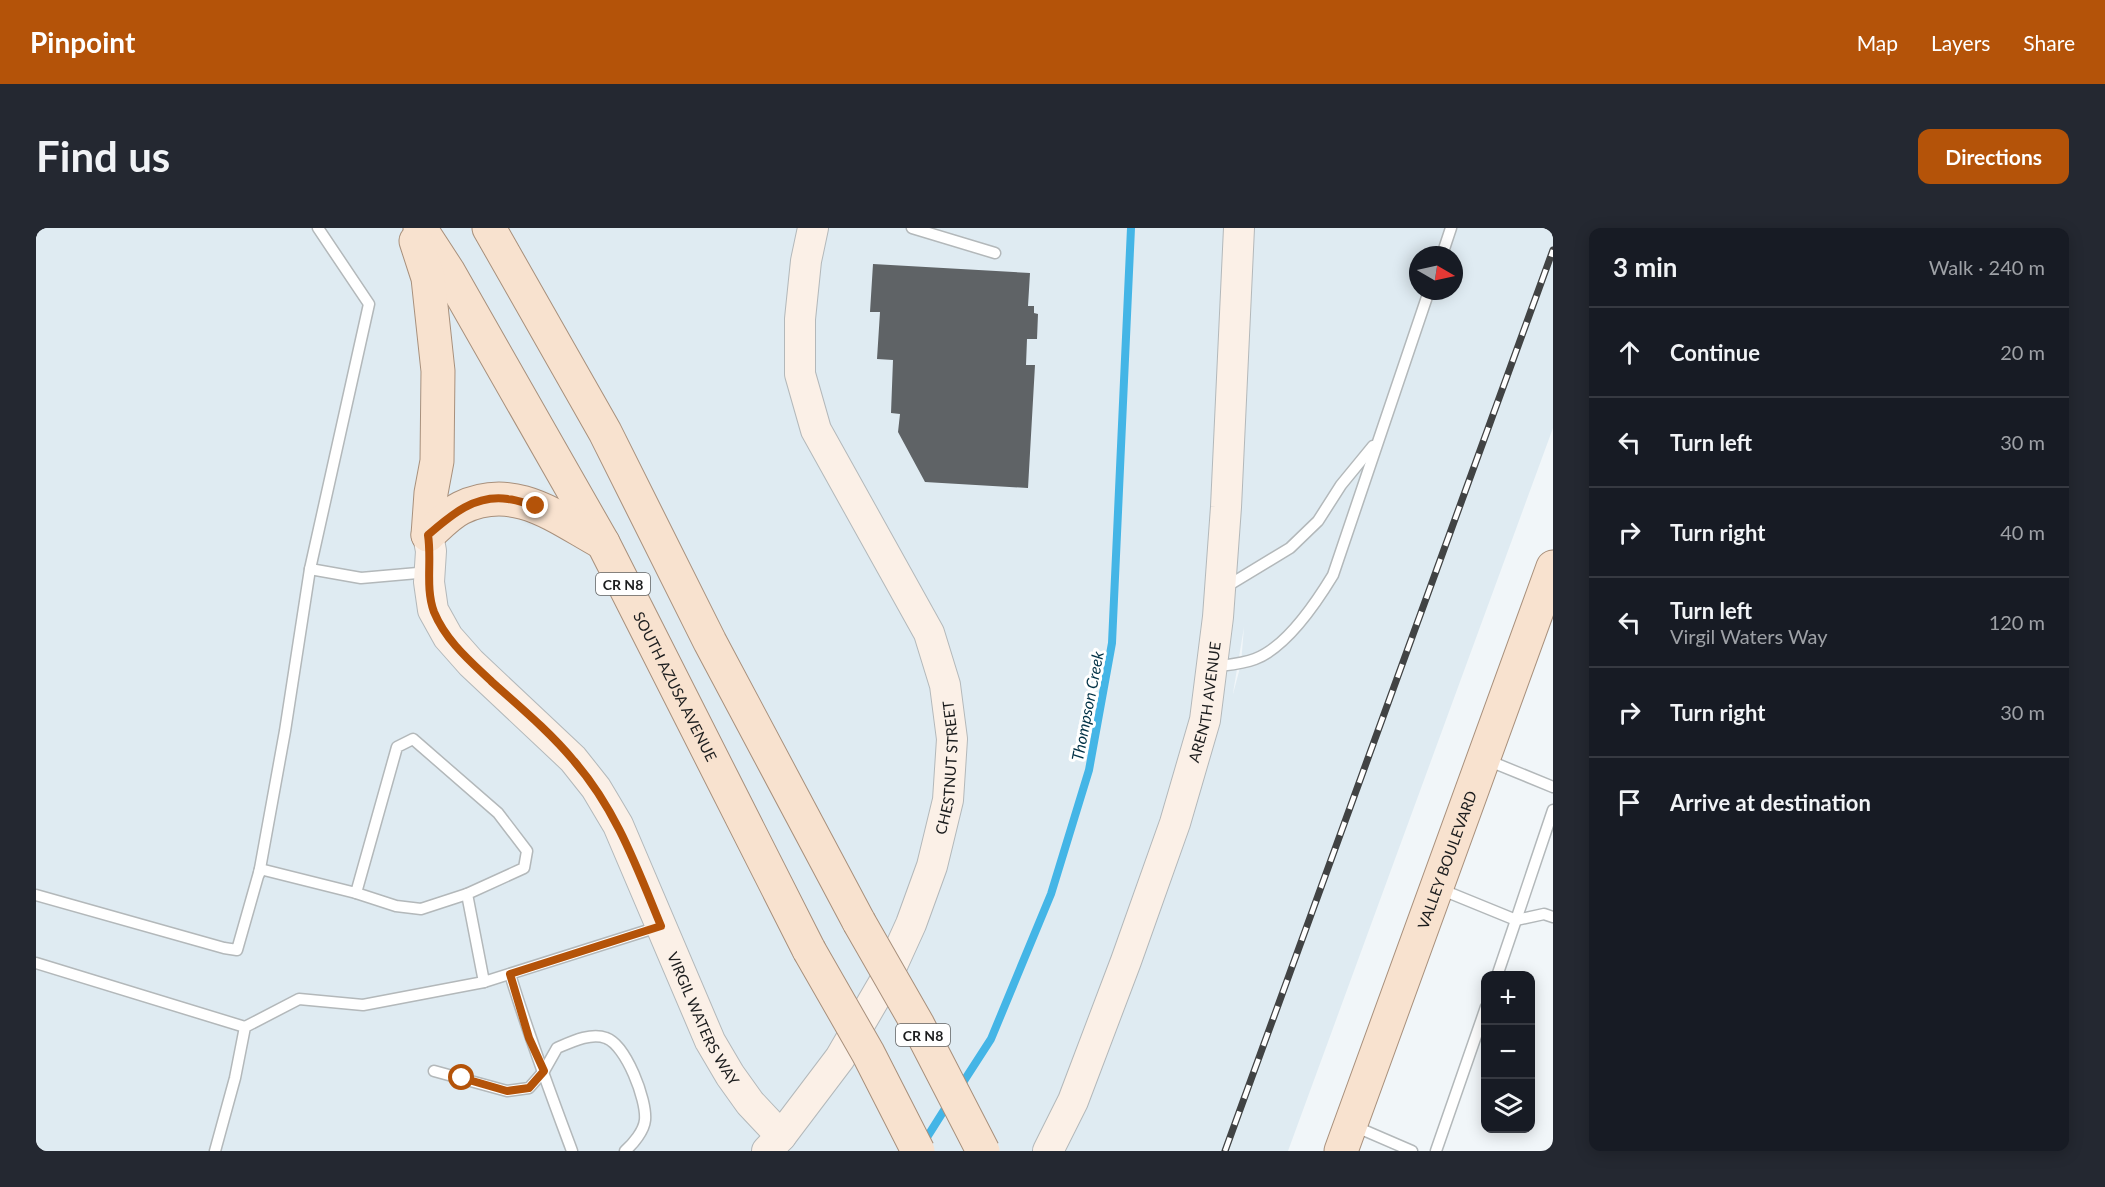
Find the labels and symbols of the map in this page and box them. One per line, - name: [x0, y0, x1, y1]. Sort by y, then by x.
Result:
- north arrow: [1409, 246, 1463, 300]
- route end: [522, 492, 548, 518]
- road number: CR N8: [596, 573, 650, 595]
- street label: SOUTH AZUSA AVENUE: [630, 608, 721, 764]
- street label: ARENTH AVENUE: [1184, 640, 1224, 764]
- water label: Thompson Creek: [1067, 649, 1107, 762]
- street label: CHESTNUT STREET: [931, 700, 961, 836]
- street label: VALLEY BOULEVARD: [1413, 788, 1480, 931]
- street label: VIRGIL WATERS WAY: [664, 949, 744, 1089]
- road number: CR N8: [896, 1024, 950, 1046]
- route start: [448, 1064, 474, 1090]

